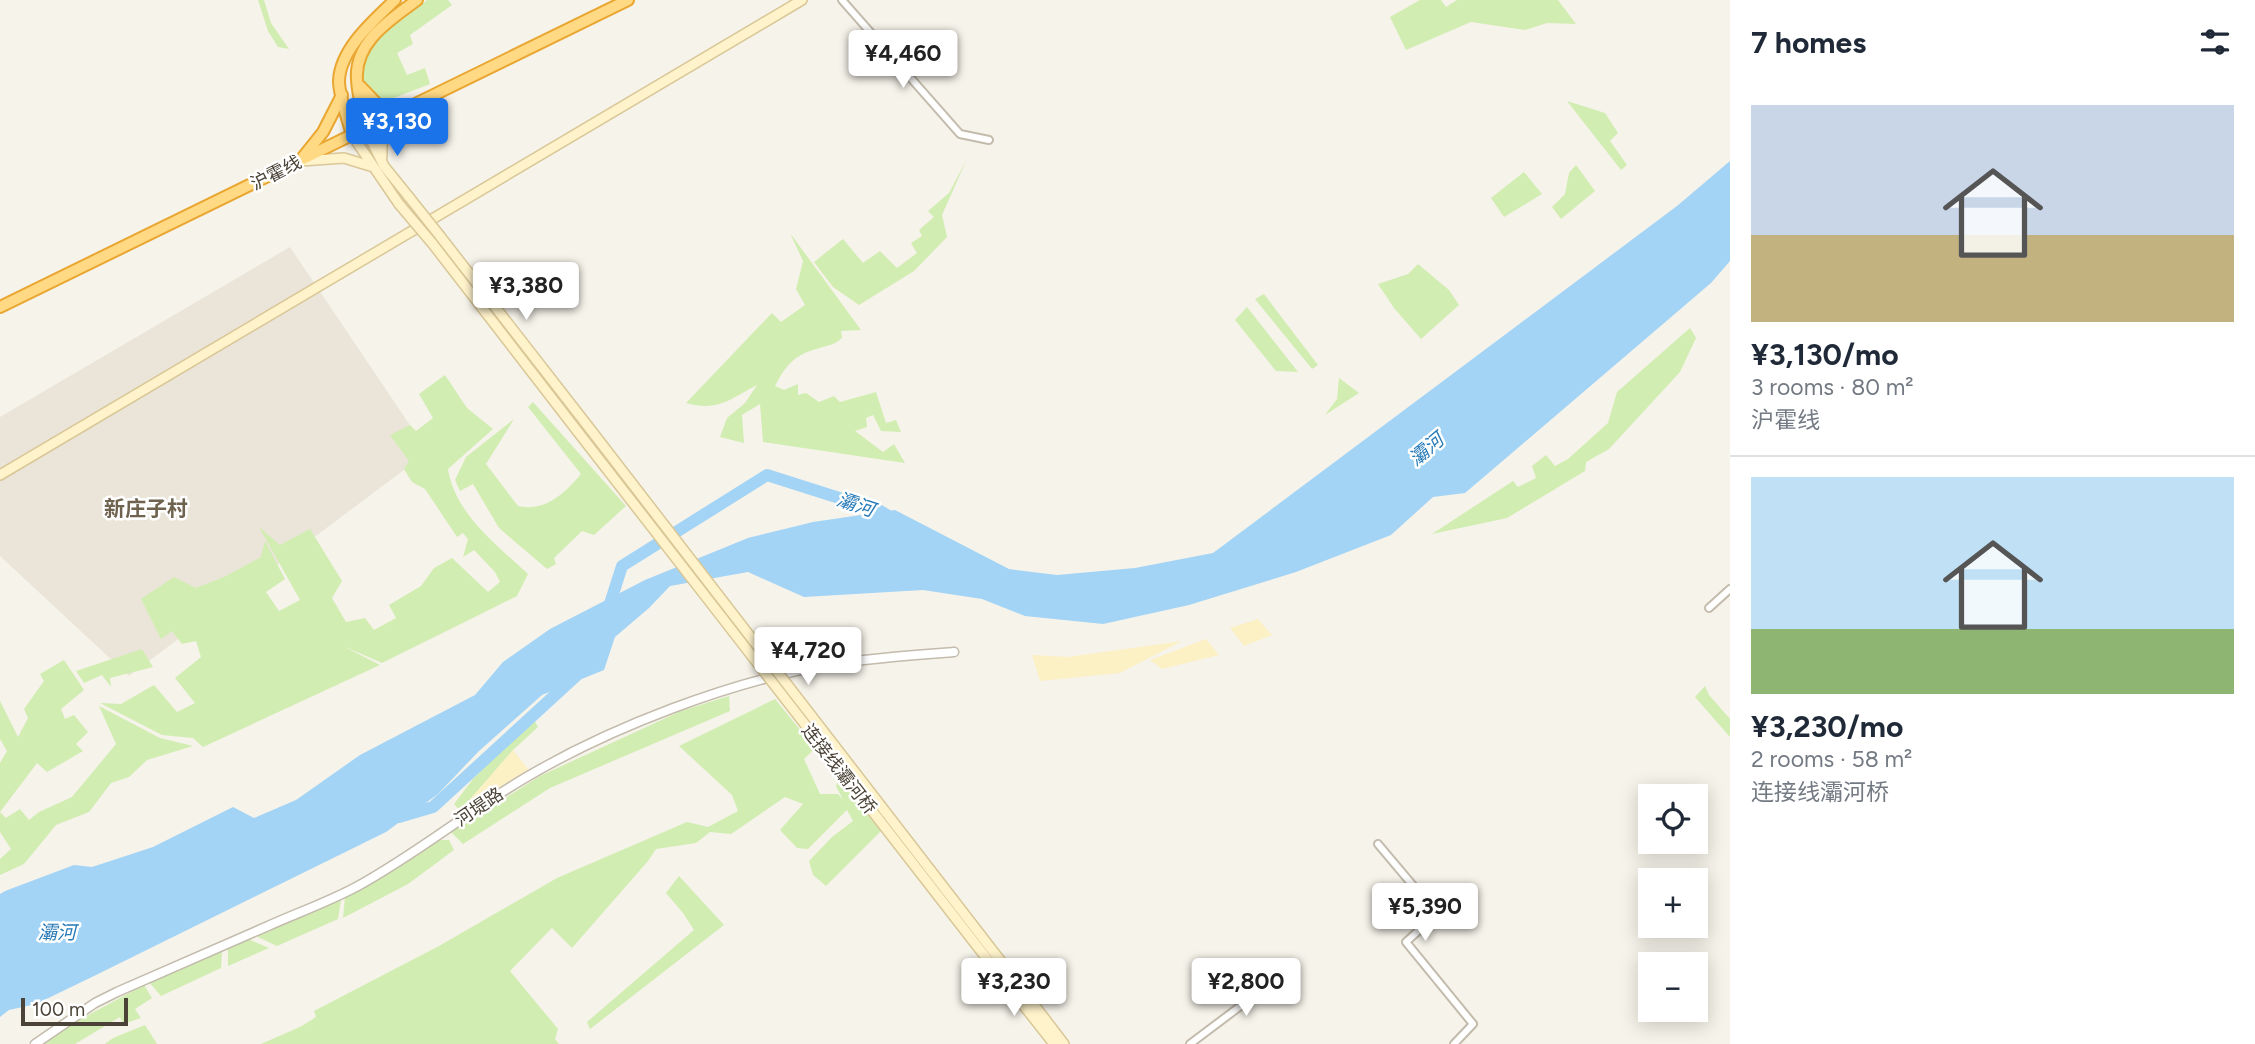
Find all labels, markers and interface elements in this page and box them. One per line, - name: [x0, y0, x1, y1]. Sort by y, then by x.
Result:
- icon: filters: [2196, 23, 2234, 61]
- text: 7 homes: [1751, 24, 1866, 61]
- pin: ¥4,460: [846, 31, 960, 90]
- text: ¥4,460: [865, 39, 941, 67]
- pin: ¥3,130: [340, 99, 454, 158]
- text: ¥3,130: [362, 107, 432, 135]
- icon: home: [1930, 150, 2056, 276]
- street label: 沪霍线: [247, 151, 305, 195]
- pin: ¥3,380: [469, 262, 583, 322]
- text: ¥3,380: [489, 271, 563, 299]
- text: ¥3,130/mo: [1751, 336, 1899, 373]
- text: 3 rooms · 80 m²: [1751, 373, 1914, 401]
- text: 沪霍线: [1751, 406, 1820, 434]
- water label: 灞河: [1404, 426, 1451, 470]
- water label: 灞河: [834, 488, 881, 523]
- district label: 新庄子村: [104, 496, 188, 521]
- icon: home: [1930, 522, 2056, 648]
- pin: ¥4,720: [751, 628, 865, 687]
- text: ¥4,720: [770, 636, 846, 664]
- text: ¥3,230/mo: [1751, 708, 1903, 745]
- street label: 连接线灞河桥: [797, 720, 881, 818]
- text: 2 rooms · 58 m²: [1751, 745, 1912, 773]
- text: 连接线灞河桥: [1751, 778, 1889, 806]
- street label: 河堤路: [450, 783, 508, 831]
- map controls: [1638, 784, 1708, 1022]
- button: locate: [1638, 784, 1708, 854]
- button: +: [1638, 868, 1708, 938]
- pin: ¥5,390: [1368, 884, 1482, 943]
- text: ¥5,390: [1388, 892, 1462, 920]
- water label: 灞河: [38, 921, 80, 944]
- button: −: [1638, 952, 1708, 1022]
- pin: ¥3,230: [957, 958, 1071, 1018]
- pin: ¥2,800: [1189, 958, 1303, 1018]
- text: ¥3,230: [977, 967, 1051, 995]
- text: ¥2,800: [1208, 967, 1284, 995]
- scale bar: [21, 995, 128, 1027]
- text: 100 m: [32, 998, 85, 1021]

